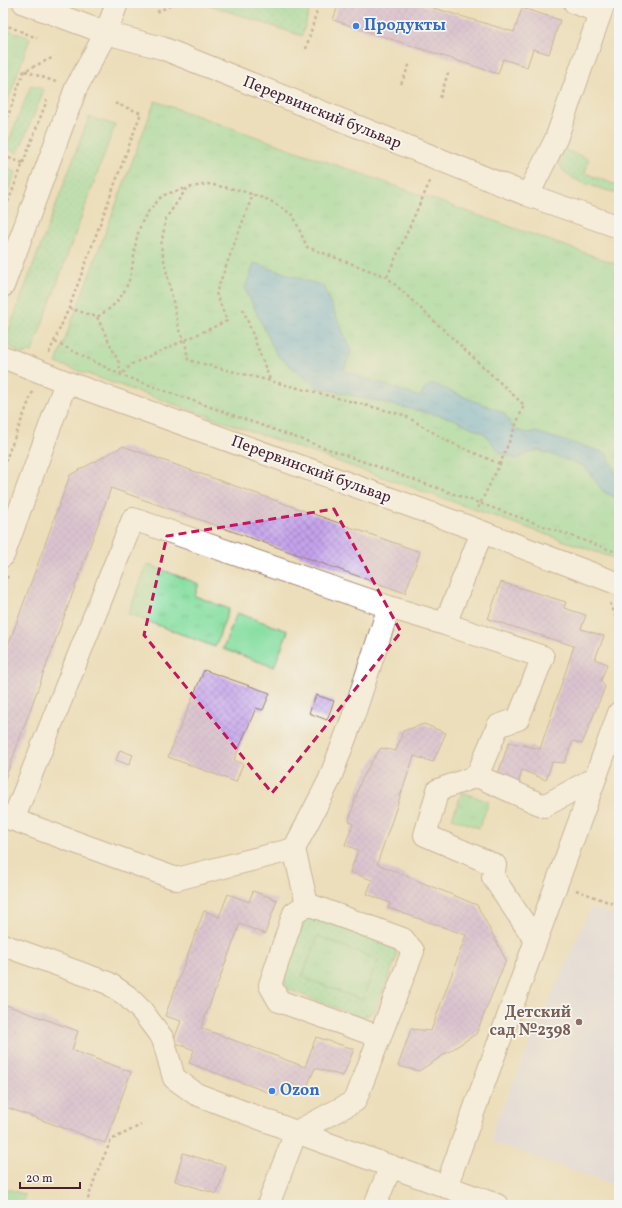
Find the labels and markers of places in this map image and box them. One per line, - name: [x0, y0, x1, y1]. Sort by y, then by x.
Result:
- place label: Продукты: [364, 15, 446, 37]
- marker: Продукты: [351, 21, 361, 31]
- place label: Детский сад №2398: [489, 1002, 571, 1042]
- marker: Детский сад №2398: [574, 1017, 584, 1027]
- place label: Ozon: [280, 1080, 320, 1102]
- marker: Ozon: [267, 1086, 277, 1096]

